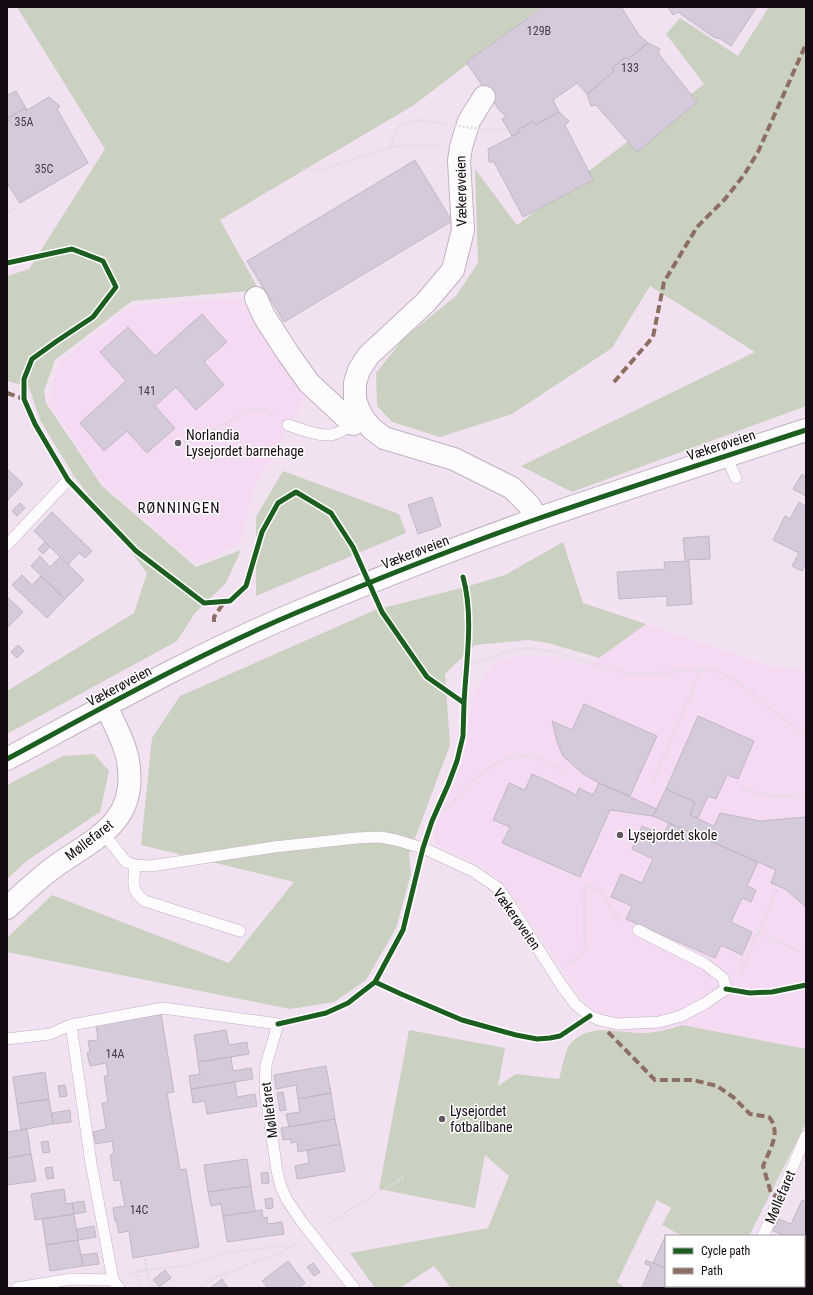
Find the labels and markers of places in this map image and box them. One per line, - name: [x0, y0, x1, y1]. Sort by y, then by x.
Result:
- place label: Norlandia Lysejordet barnehage: [186, 427, 304, 459]
- marker: Norlandia Lysejordet barnehage: [173, 438, 183, 448]
- place label: Lysejordet skole: [628, 827, 718, 843]
- marker: Lysejordet skole: [615, 830, 625, 840]
- place label: Lysejordet fotballbane: [450, 1103, 513, 1135]
- marker: Lysejordet fotballbane: [437, 1114, 447, 1124]

